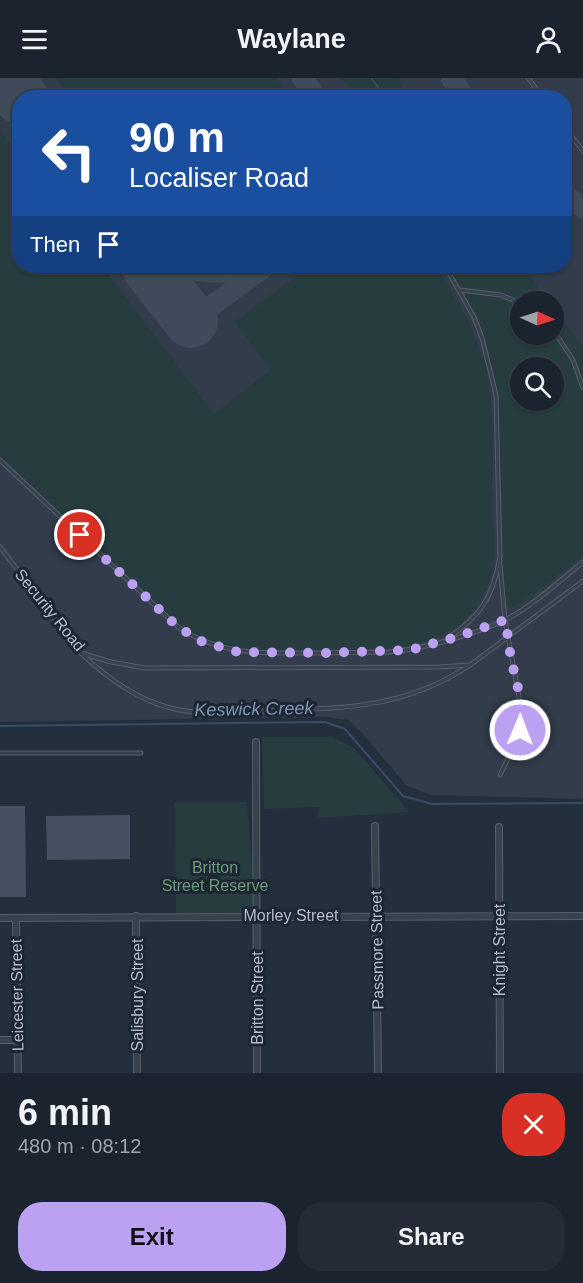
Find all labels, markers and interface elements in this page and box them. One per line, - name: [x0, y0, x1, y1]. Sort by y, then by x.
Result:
- icon: menu: [18, 23, 51, 56]
- icon: person: [532, 23, 565, 56]
- text: Waylane: [237, 24, 346, 54]
- icon: left: [30, 114, 108, 192]
- text: 90 m: [129, 114, 225, 161]
- text: Localiser Road: [129, 163, 309, 193]
- icon: arrive: [92, 228, 125, 261]
- text: Then: [30, 232, 80, 257]
- north arrow: [510, 291, 564, 345]
- map controls: [510, 291, 564, 411]
- button: search: [510, 357, 564, 411]
- pin: [54, 509, 105, 560]
- icon: arrive: [63, 518, 96, 551]
- street label: Security Road: [12, 566, 88, 654]
- water label: Keswick Creek: [194, 698, 315, 720]
- position arrow: [488, 698, 552, 762]
- park label: Britton Street Reserve: [162, 859, 268, 894]
- street label: Passmore Street: [367, 890, 387, 1010]
- street label: Knight Street: [491, 903, 508, 996]
- street label: Morley Street: [243, 907, 339, 924]
- street label: Leicester Street: [8, 938, 26, 1051]
- street label: Salisbury Street: [129, 938, 146, 1051]
- street label: Britton Street: [249, 951, 266, 1045]
- text: 6 min: [18, 1092, 112, 1133]
- button: close: [502, 1093, 565, 1156]
- text: 480 m · 08:12: [18, 1135, 141, 1157]
- button: Exit: [18, 1202, 286, 1271]
- button: Share: [298, 1202, 565, 1271]

